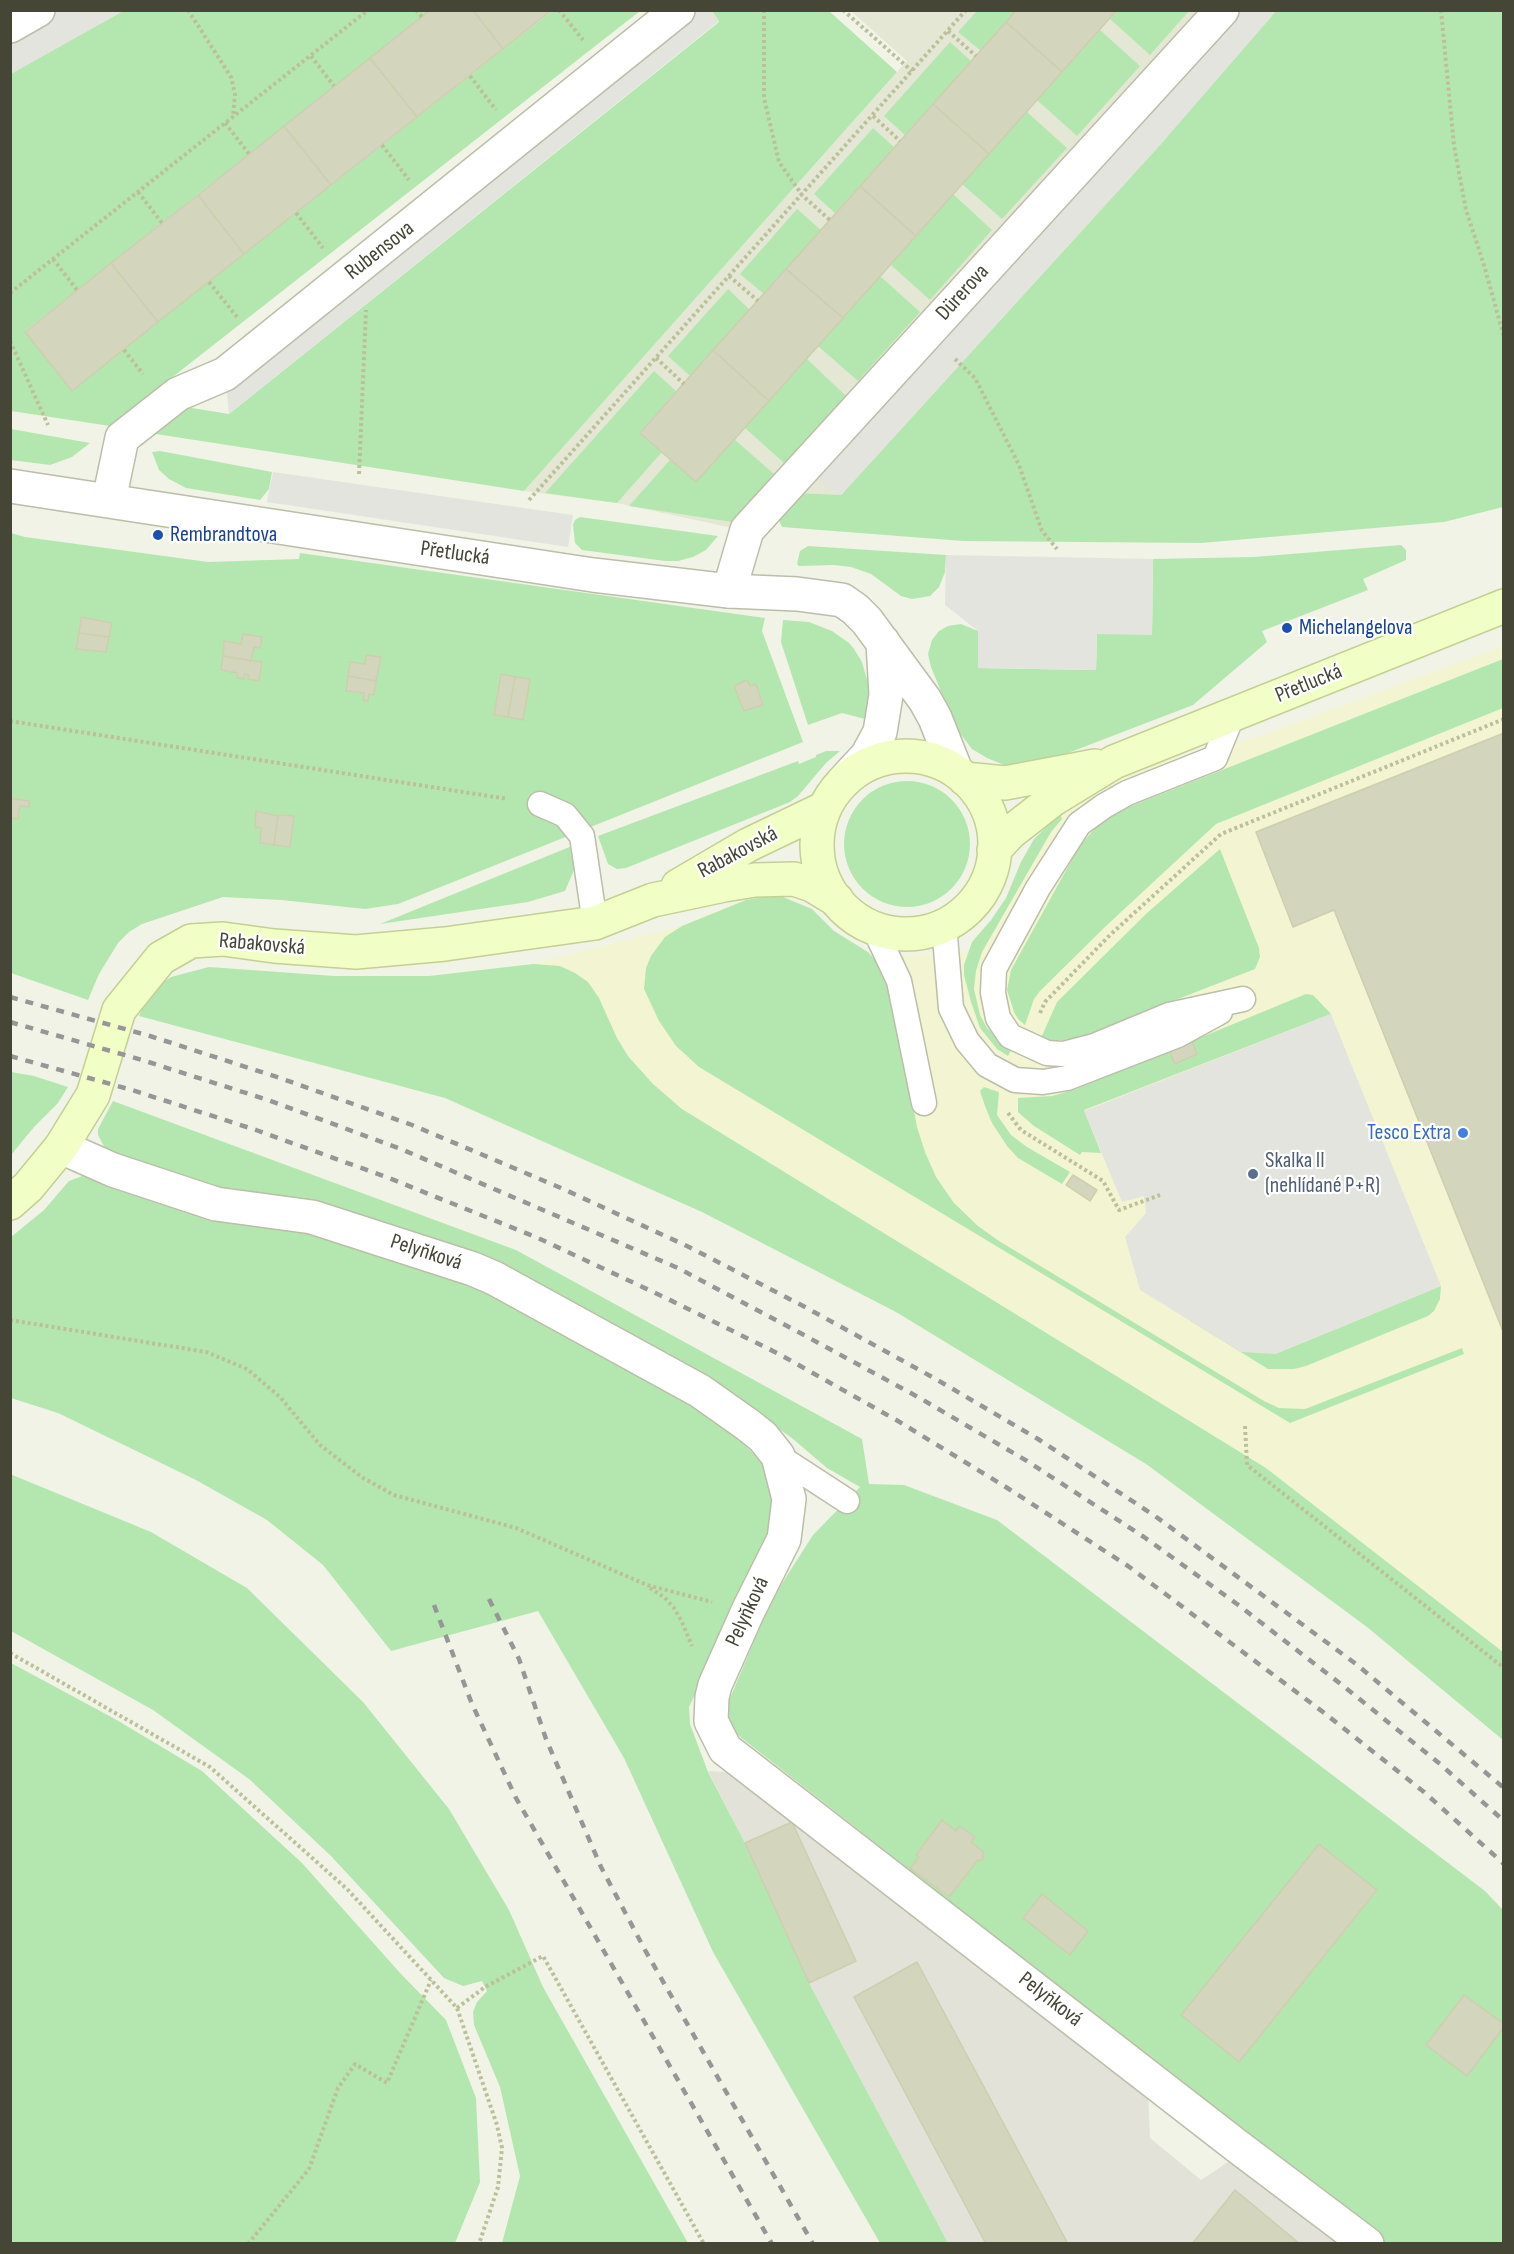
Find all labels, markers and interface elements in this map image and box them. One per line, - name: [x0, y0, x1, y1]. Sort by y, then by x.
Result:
- street label: Rubensova: [340, 216, 420, 286]
- street label: Dürerova: [931, 259, 995, 327]
- place label: Rembrandtova: [170, 522, 277, 548]
- marker: Rembrandtova: [151, 528, 165, 542]
- street label: Přetlucká: [419, 536, 491, 572]
- place label: Michelangelova: [1299, 615, 1412, 641]
- marker: Michelangelova: [1280, 621, 1294, 635]
- street label: Přetlucká: [1272, 659, 1346, 709]
- street label: Rabakovská: [694, 821, 782, 885]
- street label: Rabakovská: [218, 928, 306, 962]
- place label: Tesco Extra: [1367, 1120, 1451, 1146]
- marker: Tesco Extra: [1456, 1126, 1470, 1140]
- place label: Skalka II (nehlídané P+R): [1265, 1148, 1380, 1200]
- marker: Skalka II (nehlídané P+R): [1246, 1167, 1260, 1181]
- street label: Pelyňková: [387, 1229, 465, 1277]
- street label: Pelyňková: [720, 1573, 776, 1651]
- street label: Pelyňková: [1013, 1967, 1087, 2033]

